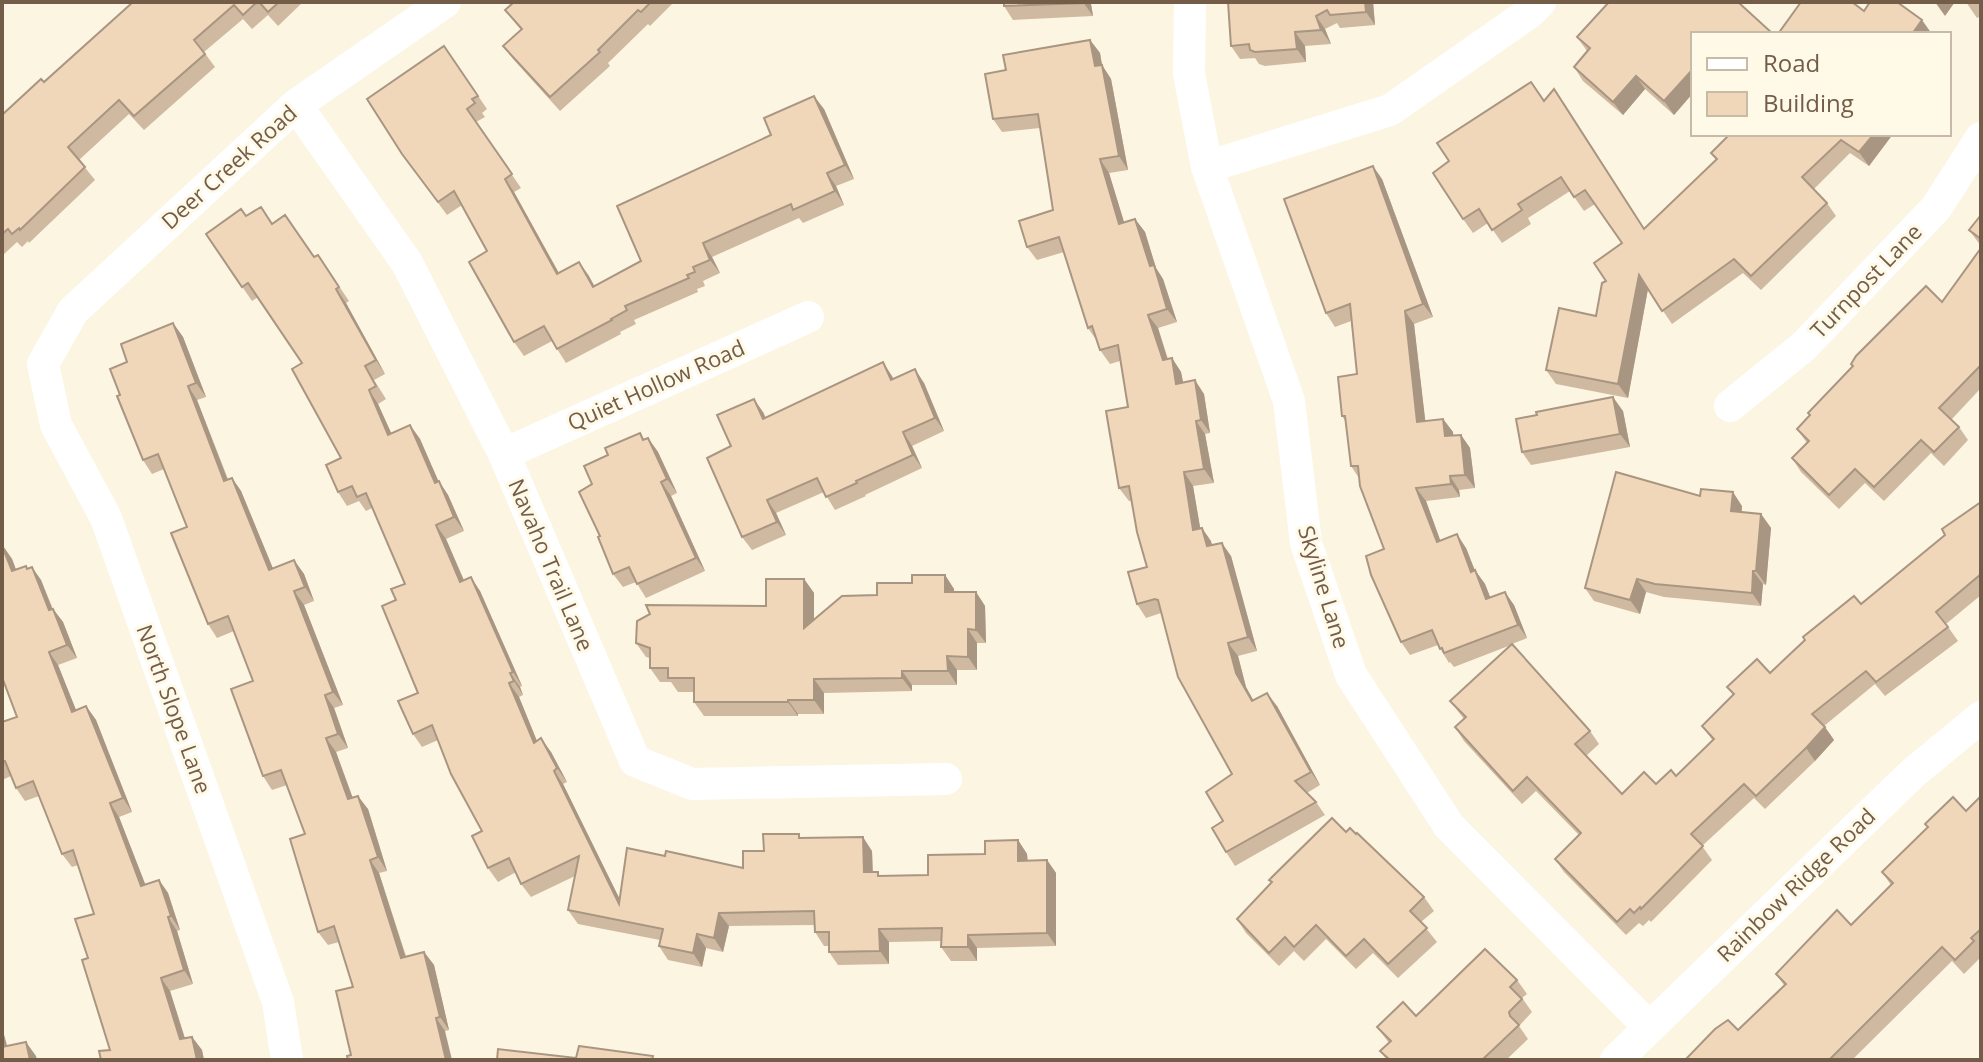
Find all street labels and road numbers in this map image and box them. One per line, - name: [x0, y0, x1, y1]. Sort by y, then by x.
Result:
- street label: Deer Creek Road: [154, 97, 303, 235]
- street label: Turnpost Lane: [1803, 217, 1928, 344]
- street label: Quiet Hollow Road: [562, 332, 749, 437]
- street label: Navaho Trail Lane: [502, 474, 602, 655]
- street label: Skyline Lane: [1292, 522, 1358, 652]
- street label: North Slope Lane: [130, 620, 219, 797]
- street label: Rainbow Ridge Road: [1710, 801, 1881, 968]

